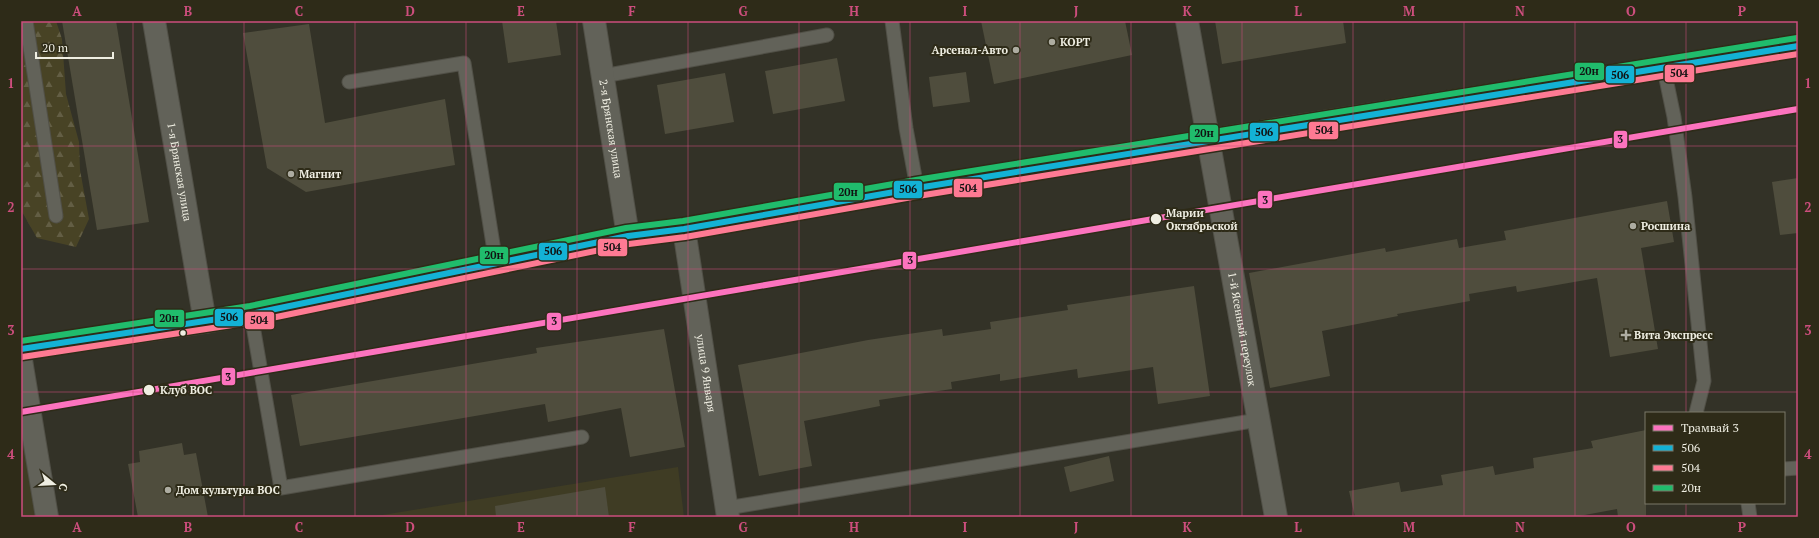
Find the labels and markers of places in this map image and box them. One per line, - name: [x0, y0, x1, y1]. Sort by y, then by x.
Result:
- place label: КОРТ: [1060, 35, 1091, 49]
- marker: КОРТ: [1047, 37, 1057, 47]
- place label: Арсенал-Авто: [931, 43, 1008, 57]
- marker: Арсенал-Авто: [1011, 45, 1021, 55]
- place label: Магнит: [299, 167, 341, 181]
- marker: Магнит: [286, 169, 296, 179]
- place label: Марии Октябрьской: [1166, 206, 1238, 233]
- marker: Марии Октябрьской: [1149, 212, 1163, 226]
- place label: Росшина: [1641, 219, 1690, 233]
- marker: Росшина: [1628, 221, 1638, 231]
- unlabelled marker: [178, 328, 188, 338]
- place label: Вита Экспресс: [1634, 328, 1713, 342]
- marker: Вита Экспресс: [1621, 330, 1631, 340]
- marker: Клуб ВОС: [142, 383, 156, 397]
- place label: Клуб ВОС: [160, 383, 212, 397]
- place label: Дом культуры ВОС: [176, 483, 280, 497]
- marker: Дом культуры ВОС: [163, 485, 173, 495]

